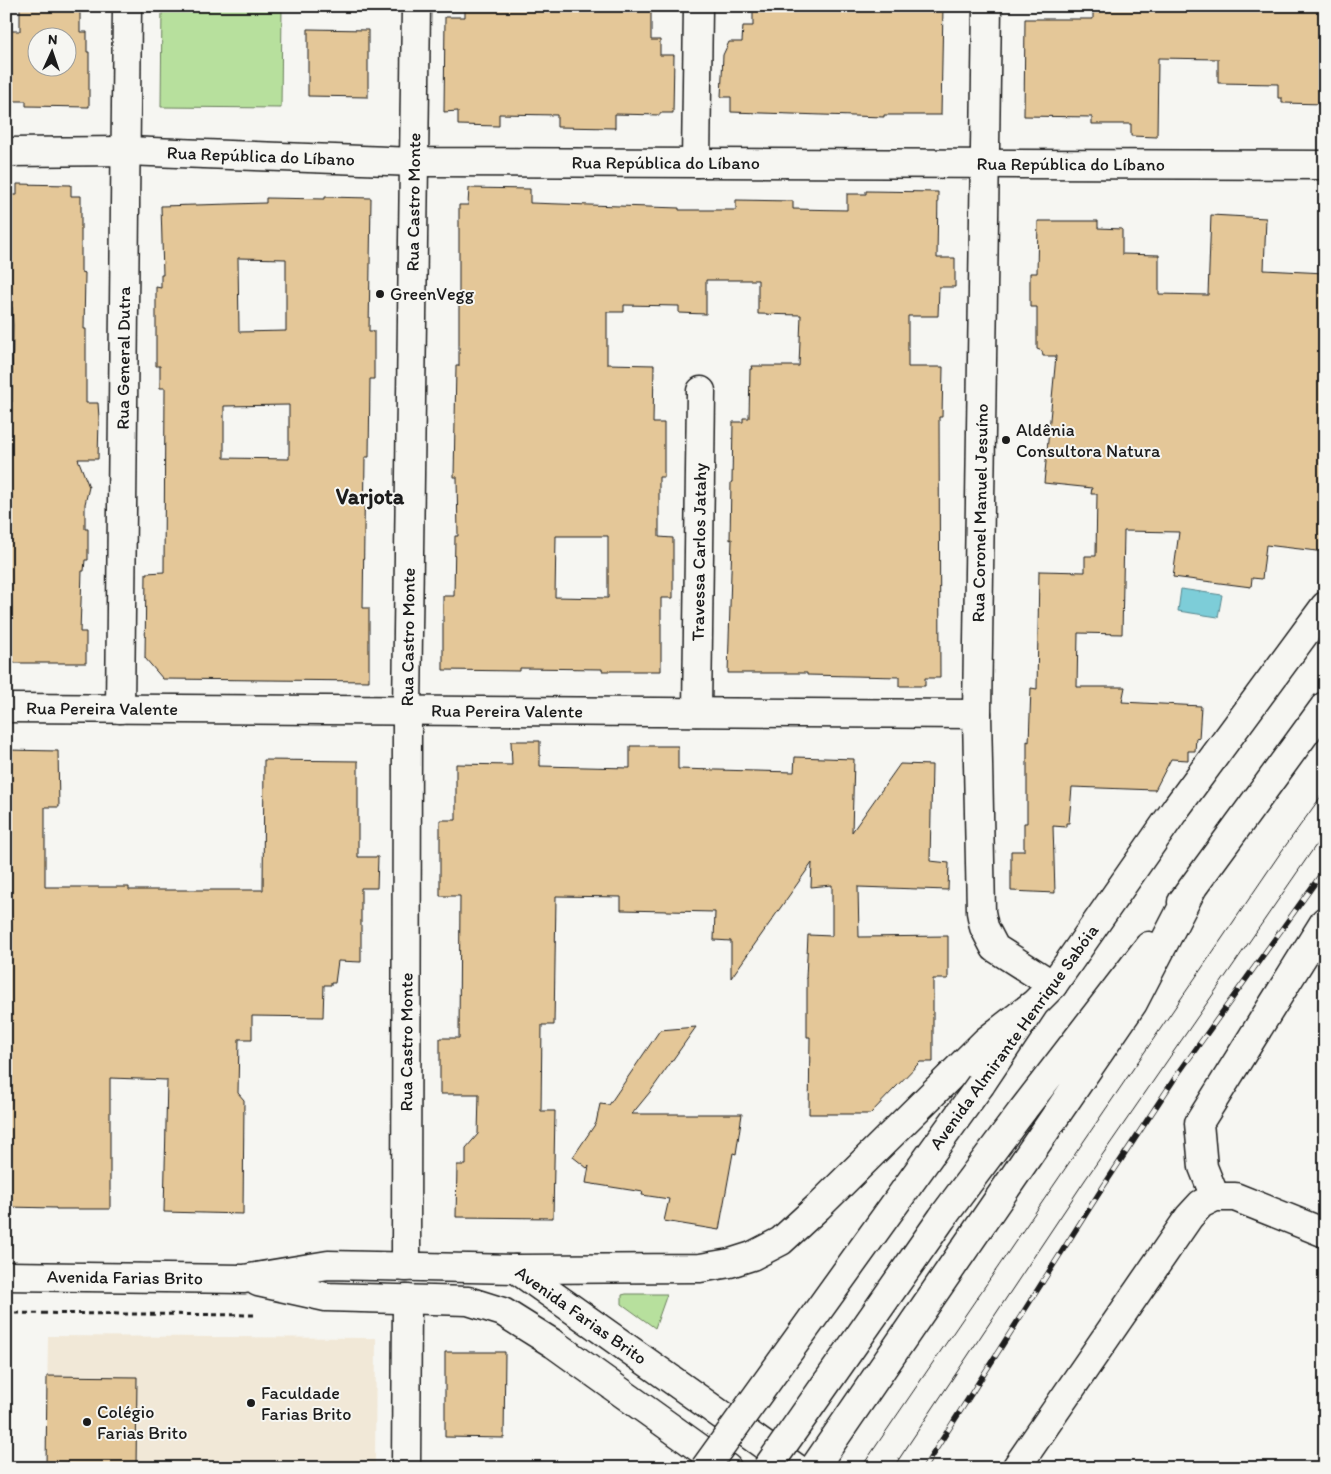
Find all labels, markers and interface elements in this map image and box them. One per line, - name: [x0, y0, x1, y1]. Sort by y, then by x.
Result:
- north arrow: [28, 28, 78, 78]
- text: N: [47, 31, 58, 48]
- street label: Rua Castro Monte: [402, 133, 425, 272]
- street label: Rua República do Líbano: [166, 142, 355, 171]
- street label: Rua República do Líbano: [572, 152, 760, 174]
- street label: Rua República do Líbano: [977, 153, 1165, 175]
- place label: GreenVegg: [390, 283, 475, 305]
- street label: Rua General Dutra: [112, 286, 135, 430]
- marker: GreenVegg: [374, 288, 386, 300]
- street label: Rua Coronel Manuel Jesuíno: [967, 403, 993, 623]
- place label: Aldênia Consultora Natura: [1016, 419, 1161, 462]
- marker: Aldênia Consultora Natura: [1000, 434, 1012, 446]
- street label: Travessa Carlos Jatahy: [687, 462, 711, 641]
- district label: Varjota: [336, 483, 405, 510]
- street label: Rua Castro Monte: [396, 567, 420, 707]
- street label: Rua Pereira Valente: [26, 697, 178, 720]
- street label: Rua Pereira Valente: [431, 700, 583, 723]
- street label: Avenida Almirante Henrique Sabóia: [925, 919, 1104, 1154]
- street label: Rua Castro Monte: [395, 973, 418, 1111]
- street label: Avenida Farias Brito: [511, 1261, 651, 1369]
- street label: Avenida Farias Brito: [47, 1266, 203, 1289]
- place label: Faculdade Farias Brito: [261, 1382, 351, 1425]
- marker: Faculdade Farias Brito: [245, 1397, 257, 1409]
- place label: Colégio Farias Brito: [97, 1401, 187, 1444]
- marker: Colégio Farias Brito: [81, 1416, 93, 1428]

